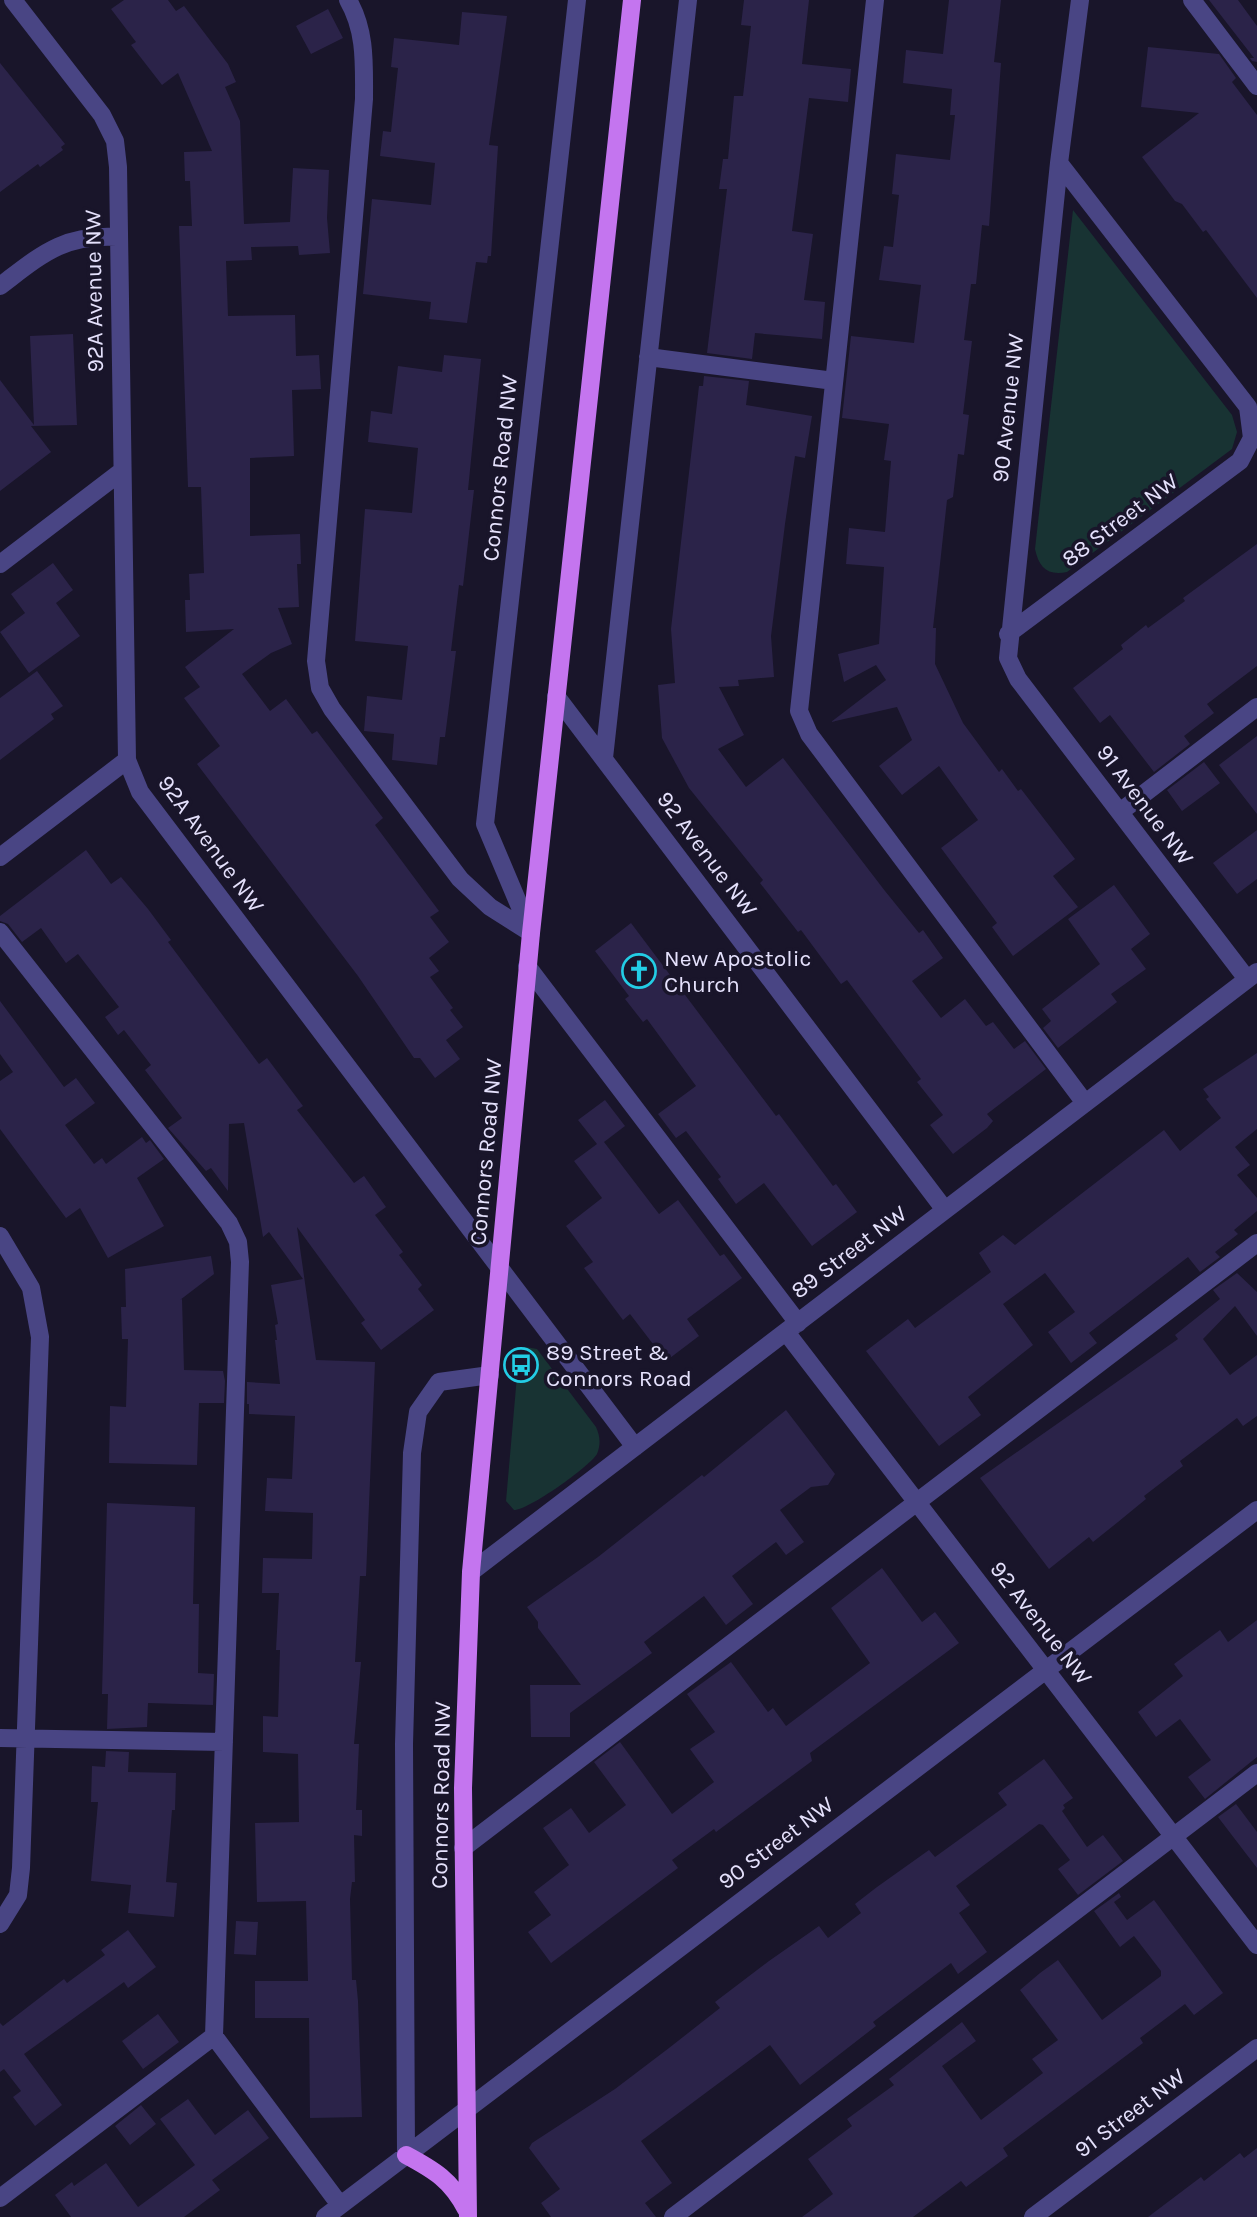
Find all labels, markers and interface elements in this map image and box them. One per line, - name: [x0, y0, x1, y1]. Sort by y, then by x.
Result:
- street label: 92A Avenue NW: [79, 209, 109, 373]
- street label: 90 Avenue NW: [987, 332, 1029, 484]
- street label: Connors Road NW: [477, 373, 523, 563]
- street label: 88 Street NW: [1057, 467, 1184, 572]
- street label: 91 Avenue NW: [1091, 739, 1199, 871]
- street label: 92A Avenue NW: [152, 770, 270, 918]
- street label: 92 Avenue NW: [651, 786, 763, 922]
- place label: New Apostolic Church: [664, 945, 811, 998]
- church icon: New Apostolic Church: [620, 952, 658, 990]
- street label: Connors Road NW: [464, 1057, 508, 1247]
- street label: 89 Street NW: [786, 1199, 913, 1304]
- place label: 89 Street & Connors Road: [546, 1339, 692, 1392]
- bus stop icon: 89 Street & Connors Road: [502, 1346, 540, 1384]
- street label: 92 Avenue NW: [984, 1556, 1098, 1691]
- street label: Connors Road NW: [426, 1701, 456, 1889]
- street label: 90 Street NW: [713, 1791, 839, 1895]
- street label: 91 Street NW: [1069, 2062, 1191, 2163]

